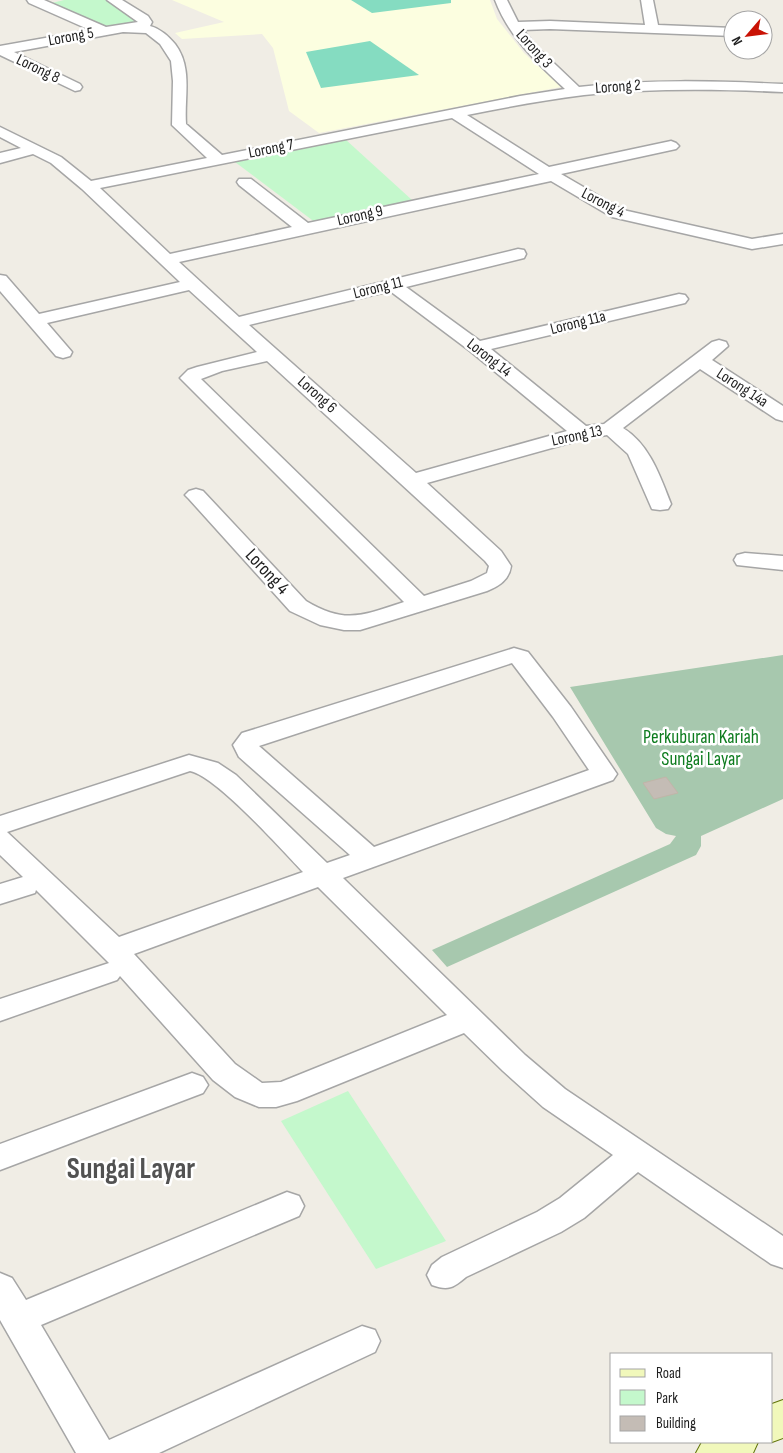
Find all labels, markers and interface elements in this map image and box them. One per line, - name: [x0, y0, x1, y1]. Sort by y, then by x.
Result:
- north arrow: [723, 10, 773, 60]
- street label: Lorong 5: [47, 24, 95, 50]
- street label: Lorong 3: [512, 26, 556, 72]
- text: N: [728, 34, 746, 48]
- street label: Lorong 8: [13, 50, 63, 88]
- street label: Lorong 2: [595, 76, 641, 98]
- street label: Lorong 7: [247, 135, 296, 163]
- street label: Lorong 4: [578, 184, 628, 222]
- street label: Lorong 9: [335, 202, 385, 230]
- street label: Lorong 11: [351, 273, 405, 303]
- street label: Lorong 11a: [548, 307, 608, 339]
- street label: Lorong 14: [463, 335, 515, 382]
- street label: Lorong 14a: [713, 364, 771, 412]
- street label: Lorong 6: [293, 372, 341, 418]
- street label: Lorong 13: [550, 421, 604, 451]
- street label: Lorong 4: [240, 544, 294, 600]
- park label: Perkuburan Kariah Sungai Layar: [643, 726, 759, 771]
- district label: Sungai Layar: [67, 1152, 195, 1187]
- legend: [610, 1353, 773, 1443]
- text: Road: [656, 1364, 681, 1383]
- text: Park: [656, 1389, 678, 1408]
- text: Building: [656, 1414, 696, 1433]

